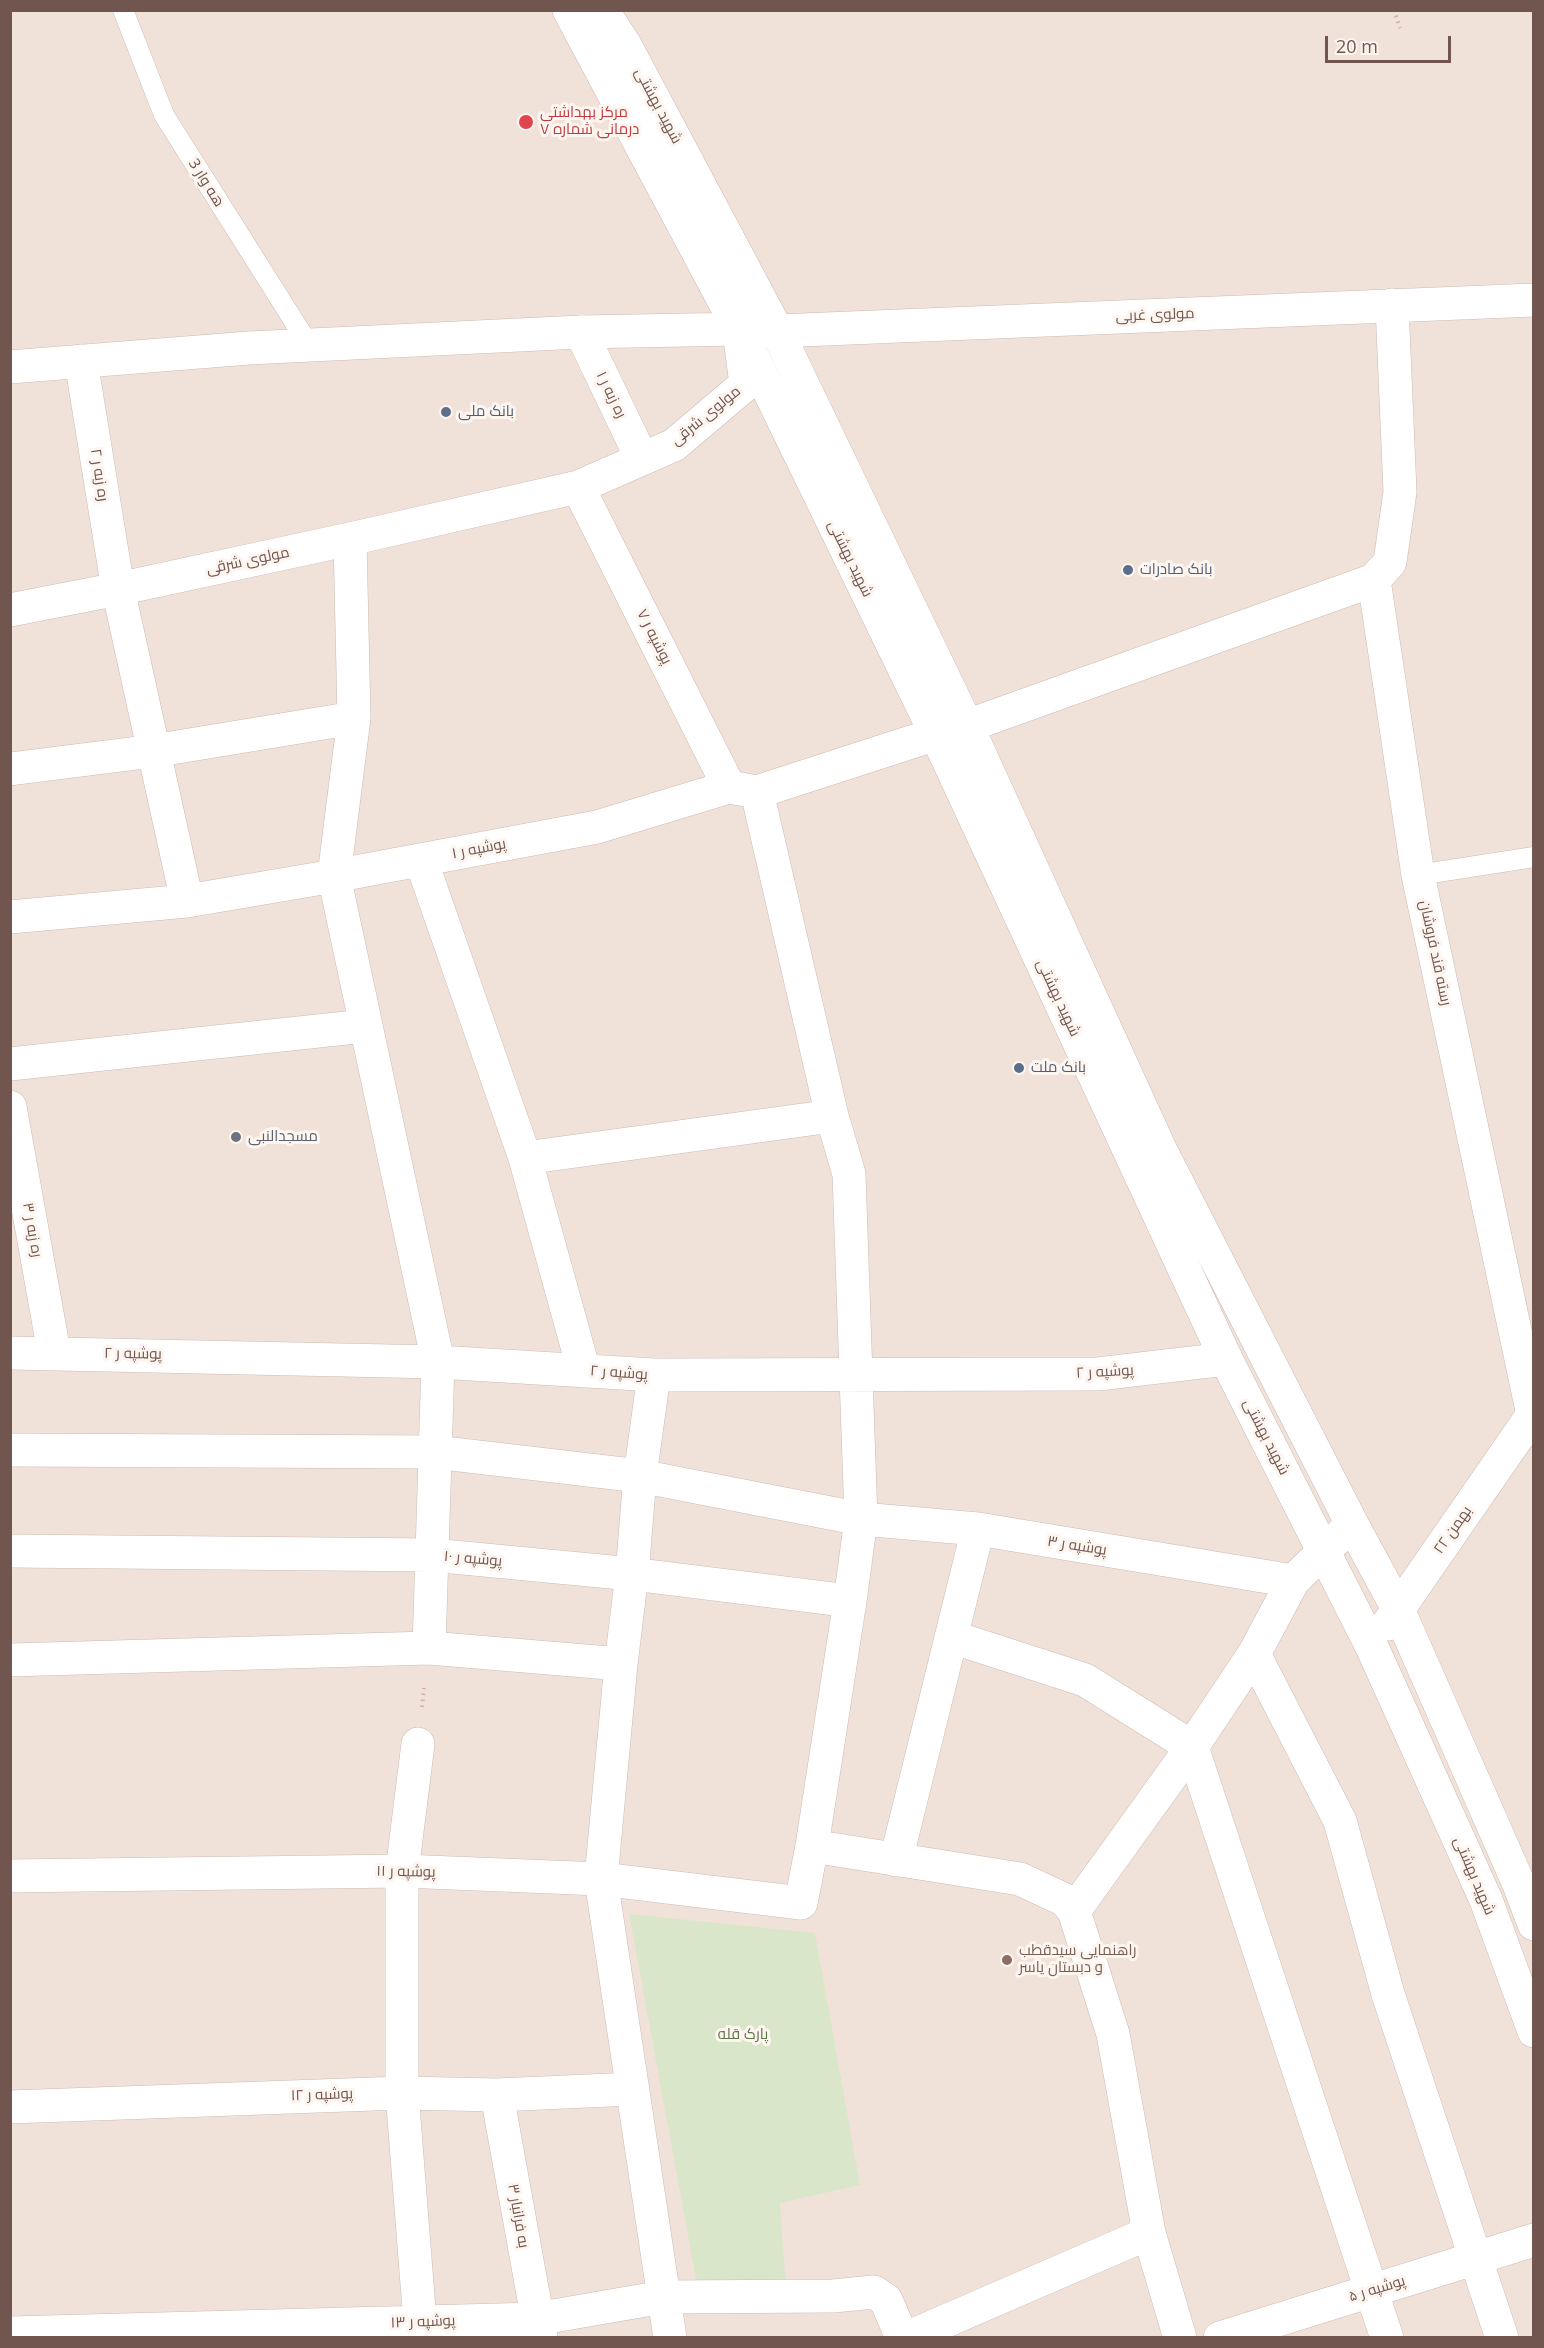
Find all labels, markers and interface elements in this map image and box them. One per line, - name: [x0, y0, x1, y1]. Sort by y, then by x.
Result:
- scale bar: [1328, 24, 1454, 62]
- text: 20 m: [1336, 34, 1378, 58]
- street label: شهید بهشتی: [631, 65, 685, 147]
- place label: مرکز بهداشتی درمانی شماره ۷: [540, 104, 639, 139]
- marker: مرکز بهداشتی درمانی شماره ۷: [517, 113, 535, 131]
- street label: هه وار 3: [184, 156, 228, 210]
- street label: مولوی غربی: [1115, 305, 1195, 325]
- street label: ره زبه ر ۱: [592, 369, 630, 421]
- street label: مولوی شرقی: [668, 382, 744, 450]
- place label: بانک ملی: [458, 403, 514, 421]
- marker: بانک ملی: [439, 405, 453, 419]
- street label: ره زبه ر ۲: [86, 447, 112, 503]
- street label: شهید بهشتی: [824, 518, 876, 600]
- street label: مولوی شرقی: [205, 543, 291, 579]
- place label: بانک صادرات: [1140, 561, 1212, 579]
- marker: بانک صادرات: [1121, 563, 1135, 577]
- street label: پوشپه ر ۷: [633, 607, 675, 667]
- street label: ۱ پوشپه ر: [451, 835, 507, 863]
- street label: رسته قند فروشان: [1415, 899, 1455, 1007]
- street label: شهید بهشتی: [1032, 957, 1084, 1039]
- place label: بانک ملت: [1031, 1059, 1086, 1077]
- marker: بانک ملت: [1012, 1061, 1026, 1075]
- place label: مسجدالنبی: [248, 1128, 318, 1146]
- marker: مسجدالنبی: [229, 1130, 243, 1144]
- street label: ره زبه ر ۳: [18, 1201, 46, 1259]
- street label: پوشپه ر ۲: [104, 1344, 162, 1364]
- street label: پوشپه ر ۲: [1076, 1361, 1134, 1383]
- street label: پوشپه ر ۲: [590, 1362, 648, 1384]
- street label: شهید بهشتی: [1239, 1396, 1293, 1478]
- street label: ۲۲ بهمن: [1430, 1503, 1476, 1557]
- street label: پوشپه ر ۳: [1046, 1532, 1108, 1560]
- street label: پوشپه ر ۱۰: [443, 1547, 503, 1571]
- street label: شهید بهشتی: [1449, 1834, 1499, 1918]
- street label: پوشپه ر ۱۱: [376, 1862, 436, 1882]
- place label: راهنمایی سیدقطب و دبستان یاسر: [1019, 1942, 1136, 1977]
- marker: راهنمایی سیدقطب و دبستان یاسر: [1000, 1953, 1014, 1967]
- park label: پارک قله: [718, 2026, 768, 2044]
- street label: پوشپه ر ۱۲: [290, 2085, 354, 2105]
- street label: به فرانبار ۳: [503, 2182, 533, 2250]
- street label: پوشپه ر ۵: [1347, 2272, 1407, 2306]
- street label: پوشپه ر ۱۳: [390, 2312, 456, 2332]

